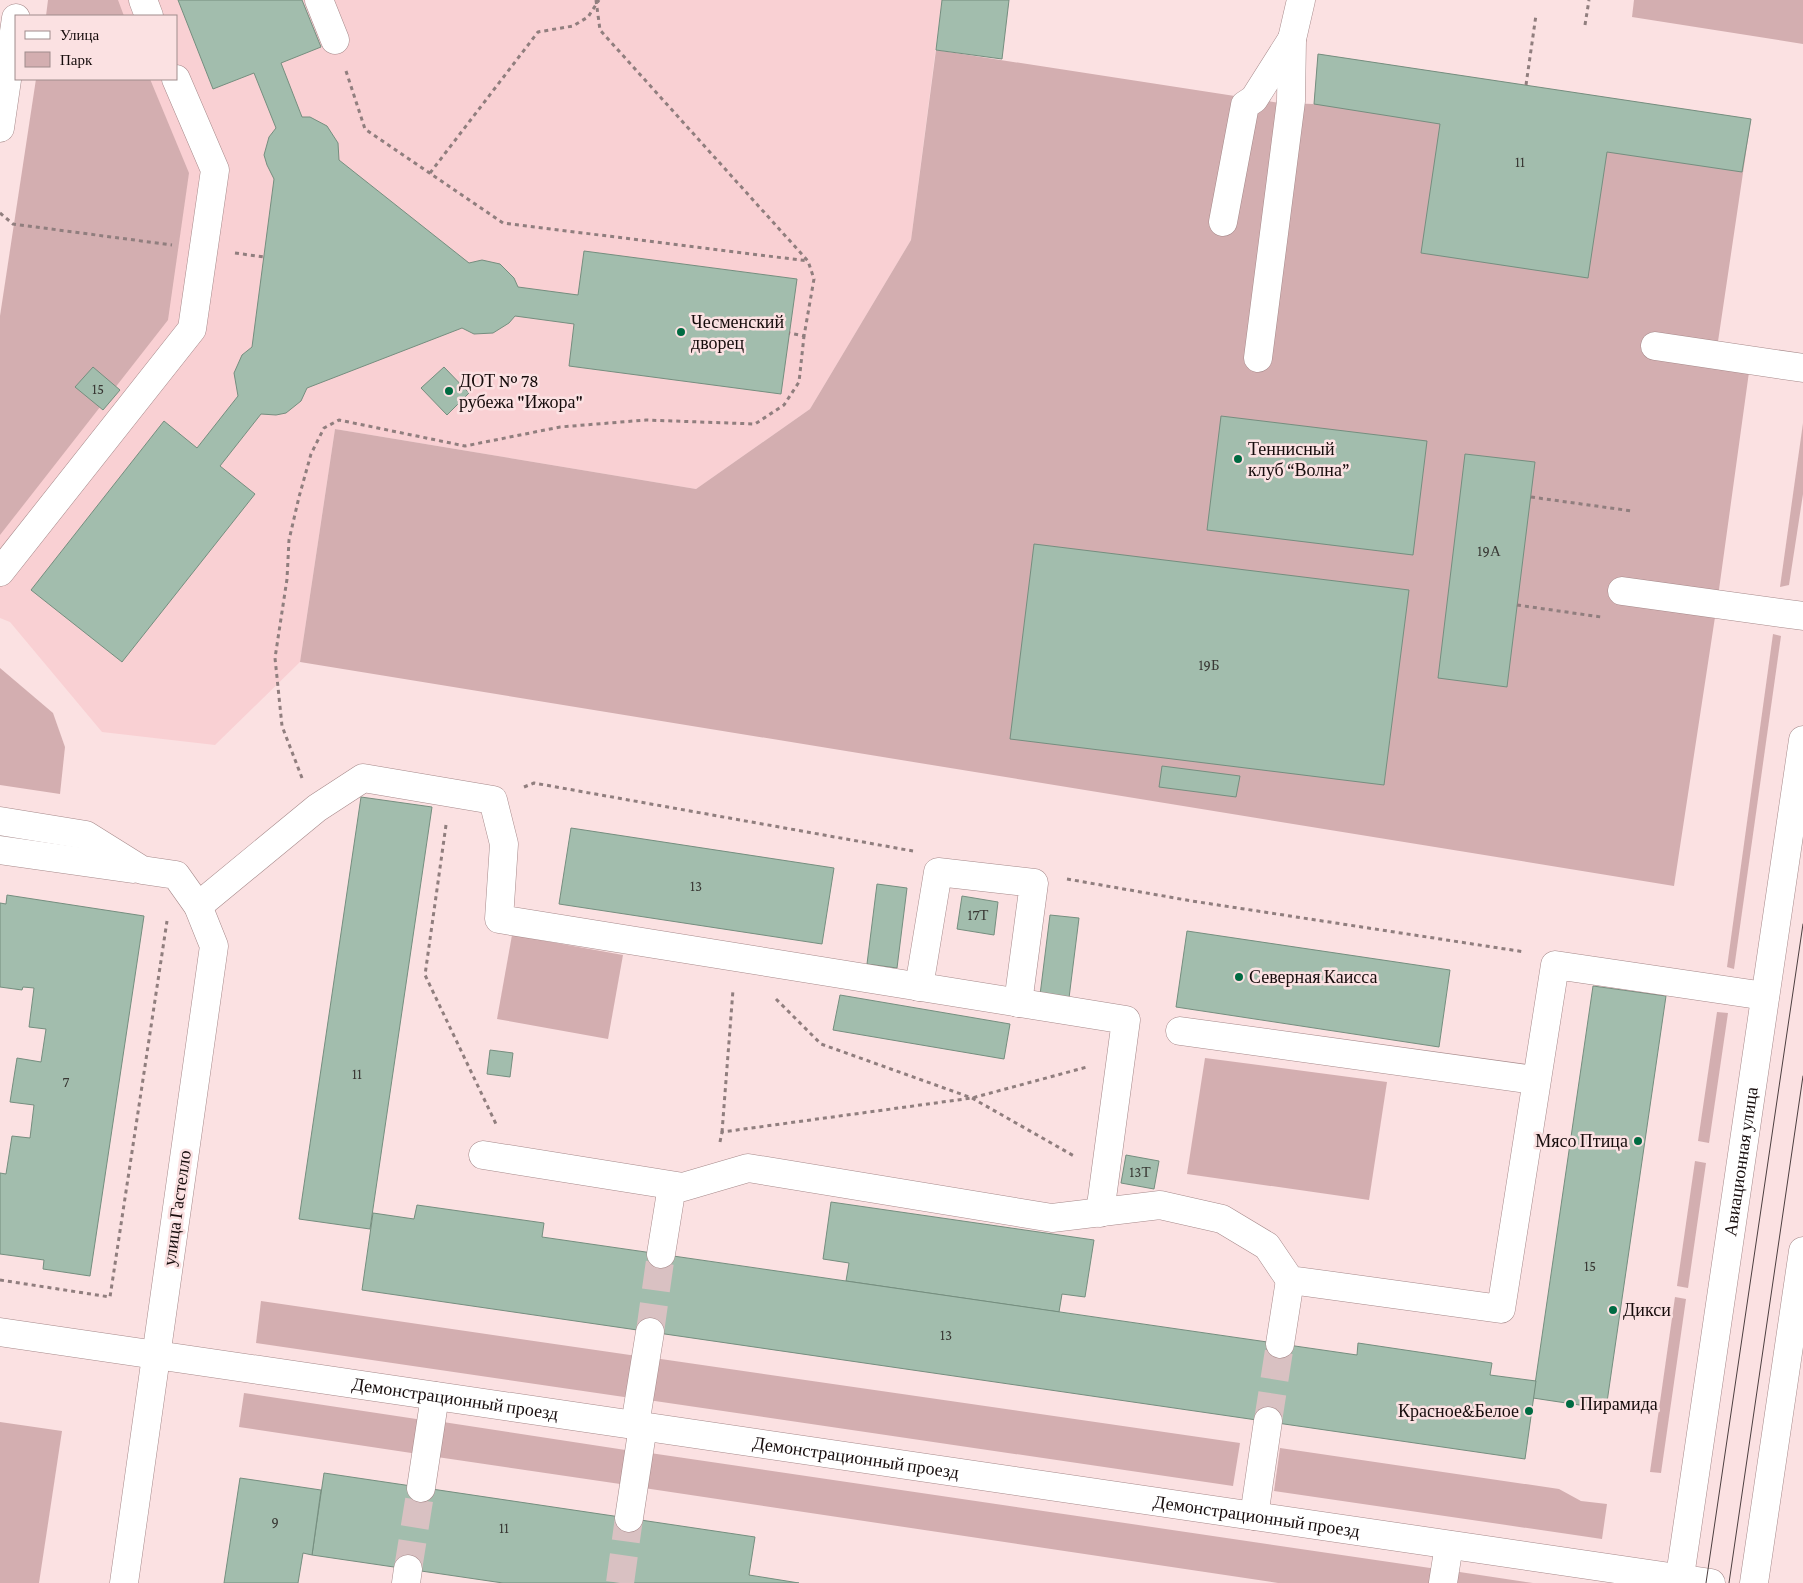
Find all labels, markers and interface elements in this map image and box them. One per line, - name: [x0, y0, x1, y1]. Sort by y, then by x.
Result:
- legend: [15, 15, 178, 80]
- text: Улица: [60, 27, 99, 43]
- text: Парк: [60, 52, 93, 68]
- house number: 11: [1515, 154, 1525, 170]
- place label: Чесменский дворец: [691, 312, 785, 353]
- marker: Чесменский дворец: [675, 326, 687, 338]
- place label: ДОТ № 78 рубежа "Ижора": [459, 371, 583, 412]
- house number: 15: [92, 381, 104, 397]
- marker: ДОТ № 78 рубежа "Ижора": [443, 385, 455, 397]
- place label: Теннисный клуб “Волна”: [1248, 439, 1349, 480]
- marker: Теннисный клуб “Волна”: [1232, 453, 1244, 465]
- house number: 19А: [1477, 543, 1501, 559]
- house number: 19Б: [1198, 657, 1220, 673]
- house number: 13: [690, 878, 702, 894]
- house number: 17Т: [967, 907, 989, 923]
- place label: Северная Каисса: [1249, 967, 1377, 987]
- marker: Северная Каисса: [1233, 971, 1245, 983]
- house number: 11: [352, 1066, 362, 1082]
- house number: 7: [63, 1074, 70, 1090]
- street label: Авиационная улица: [1720, 1085, 1762, 1238]
- place label: Мясо Птица: [1535, 1131, 1628, 1151]
- marker: Мясо Птица: [1632, 1135, 1644, 1147]
- street label: улица Гастелло: [159, 1149, 195, 1267]
- house number: 13Т: [1129, 1164, 1151, 1180]
- house number: 15: [1584, 1258, 1596, 1274]
- place label: Дикси: [1623, 1300, 1671, 1320]
- marker: Дикси: [1607, 1304, 1619, 1316]
- house number: 13: [940, 1327, 952, 1343]
- street label: Демонстрационный проезд: [351, 1374, 560, 1424]
- place label: Пирамида: [1580, 1394, 1658, 1414]
- marker: Пирамида: [1564, 1398, 1576, 1410]
- place label: Красное&Белое: [1398, 1401, 1519, 1421]
- marker: Красное&Белое: [1523, 1405, 1535, 1417]
- street label: Демонстрационный проезд: [751, 1433, 960, 1483]
- street label: Демонстрационный проезд: [1152, 1491, 1361, 1541]
- house number: 9: [271, 1514, 279, 1530]
- house number: 11: [499, 1520, 509, 1536]

